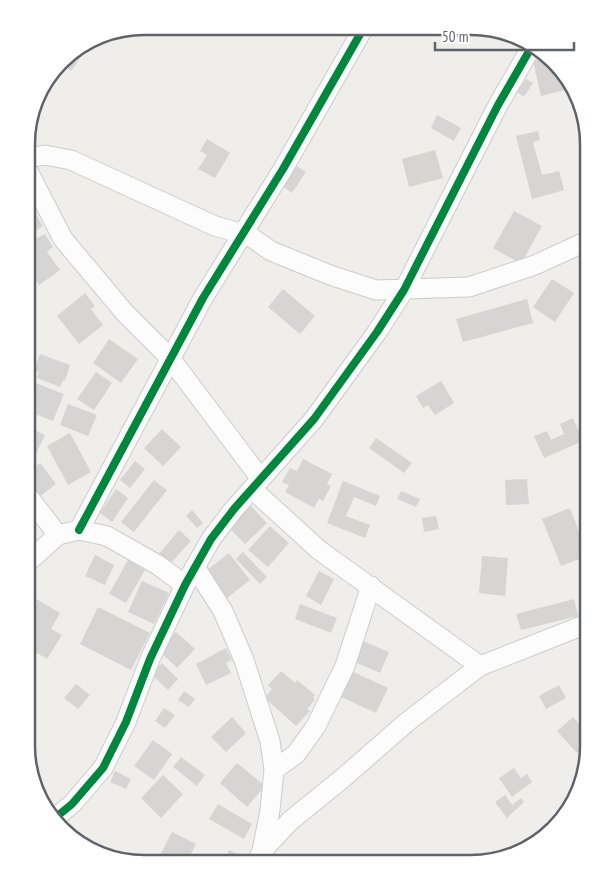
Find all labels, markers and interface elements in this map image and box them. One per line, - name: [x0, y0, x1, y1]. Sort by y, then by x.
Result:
- scale bar: [435, 20, 574, 52]
- text: 50 m: [442, 27, 468, 46]

